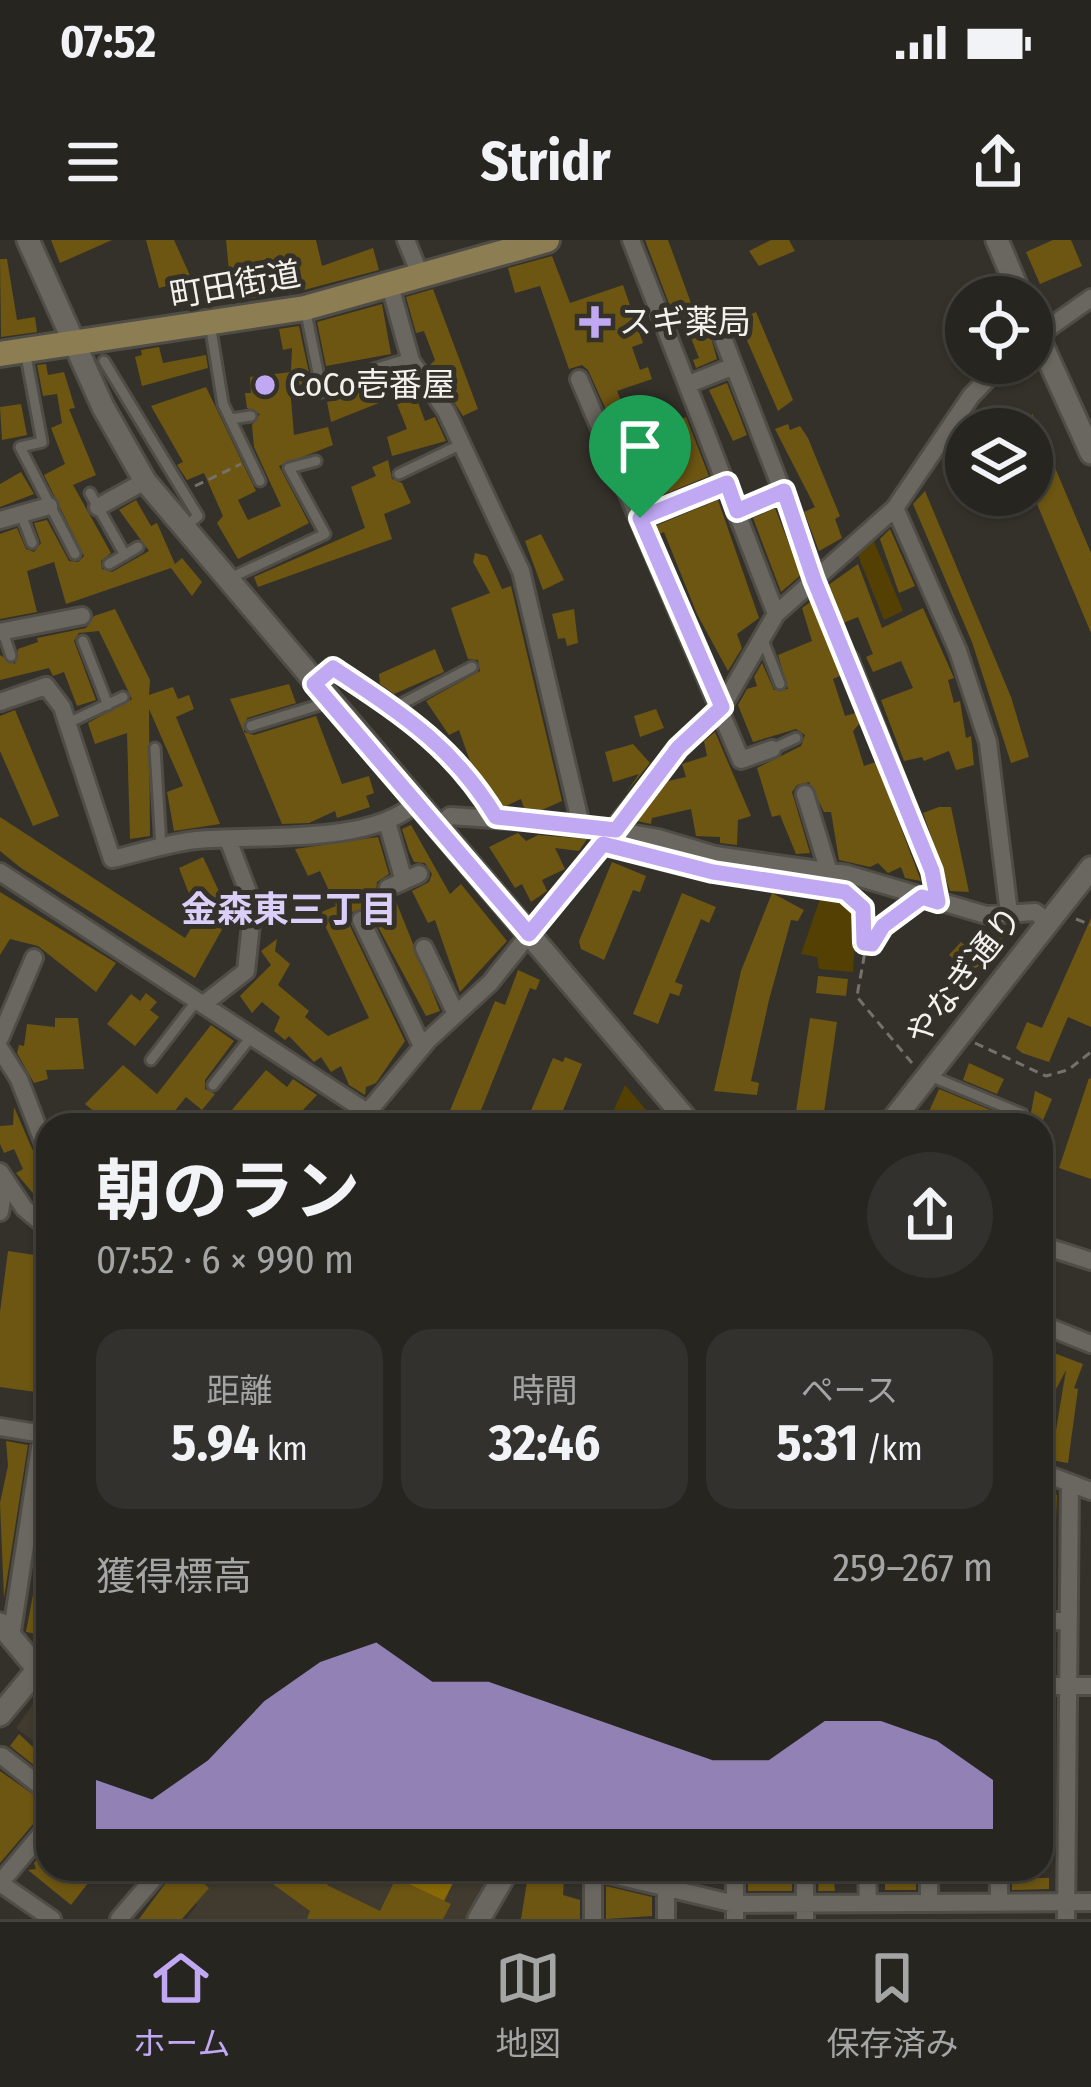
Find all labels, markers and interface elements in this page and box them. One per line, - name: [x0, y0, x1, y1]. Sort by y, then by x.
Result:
- text: 07:52: [60, 15, 156, 69]
- icon: menu: [60, 129, 126, 195]
- icon: share: [965, 129, 1031, 195]
- text: Stridr: [481, 130, 610, 194]
- street label: 町田街道: [167, 254, 303, 316]
- map controls: [945, 276, 1053, 516]
- button: locate: [945, 276, 1053, 384]
- place label: スギ薬局: [619, 302, 751, 342]
- marker: スギ薬局: [582, 309, 608, 335]
- place label: CoCo壱番屋: [289, 365, 455, 405]
- marker: CoCo壱番屋: [252, 372, 278, 398]
- pin: [589, 395, 691, 518]
- button: layers: [945, 408, 1053, 516]
- icon: arrive: [607, 413, 673, 479]
- district label: 金森東三丁目: [181, 888, 397, 932]
- street label: やなぎ通り: [897, 899, 1031, 1053]
- text: 朝のラン: [96, 1152, 360, 1231]
- button: share: [867, 1152, 993, 1278]
- text: 07:52 · 6 × 990 m: [96, 1237, 354, 1283]
- text: 距離: [207, 1371, 273, 1411]
- text: 時間: [512, 1371, 578, 1411]
- text: ペース: [801, 1371, 898, 1411]
- text: 5.94: [171, 1412, 259, 1474]
- text: 32:46: [489, 1412, 600, 1474]
- text: 5:31: [776, 1412, 859, 1474]
- text: km: [259, 1429, 308, 1469]
- text: /km: [859, 1429, 923, 1469]
- text: 259–267 m: [833, 1545, 993, 1591]
- text: 獲得標高: [96, 1554, 252, 1600]
- tab: ホーム: [132, 1945, 231, 2065]
- tab: 地図: [495, 1945, 561, 2065]
- tab: 保存済み: [826, 1945, 958, 2065]

